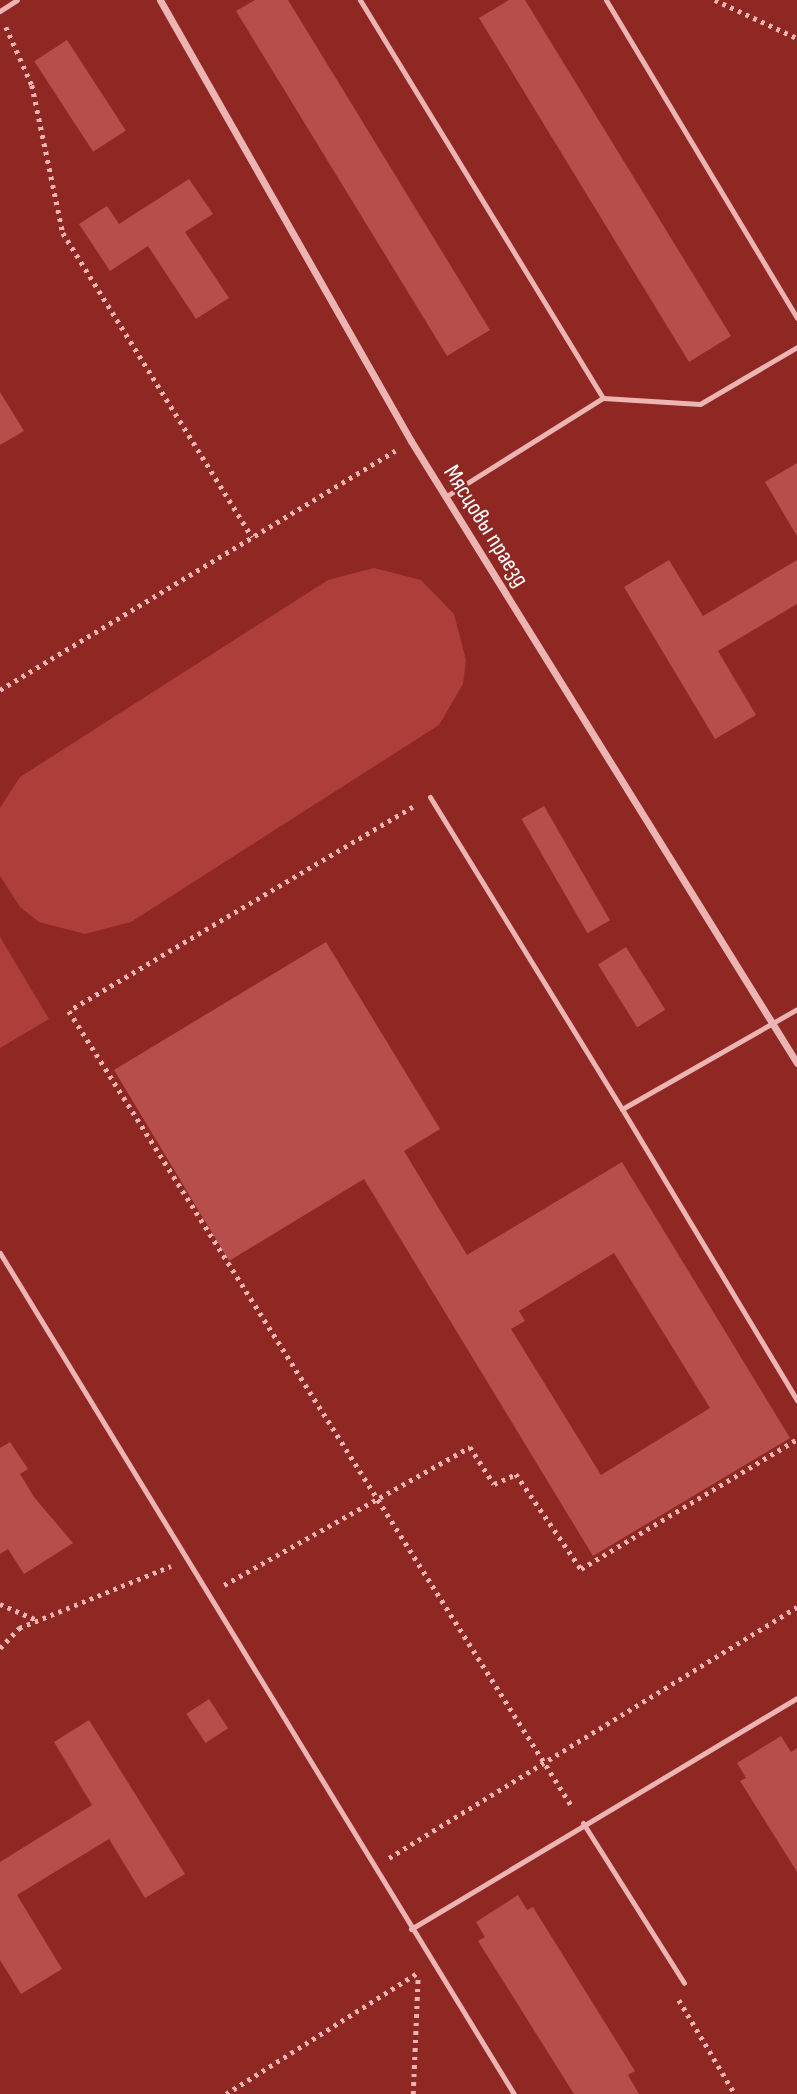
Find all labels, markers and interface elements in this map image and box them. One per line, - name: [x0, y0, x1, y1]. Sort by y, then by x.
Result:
- street label: Мясцовы праезд: [437, 460, 535, 592]

